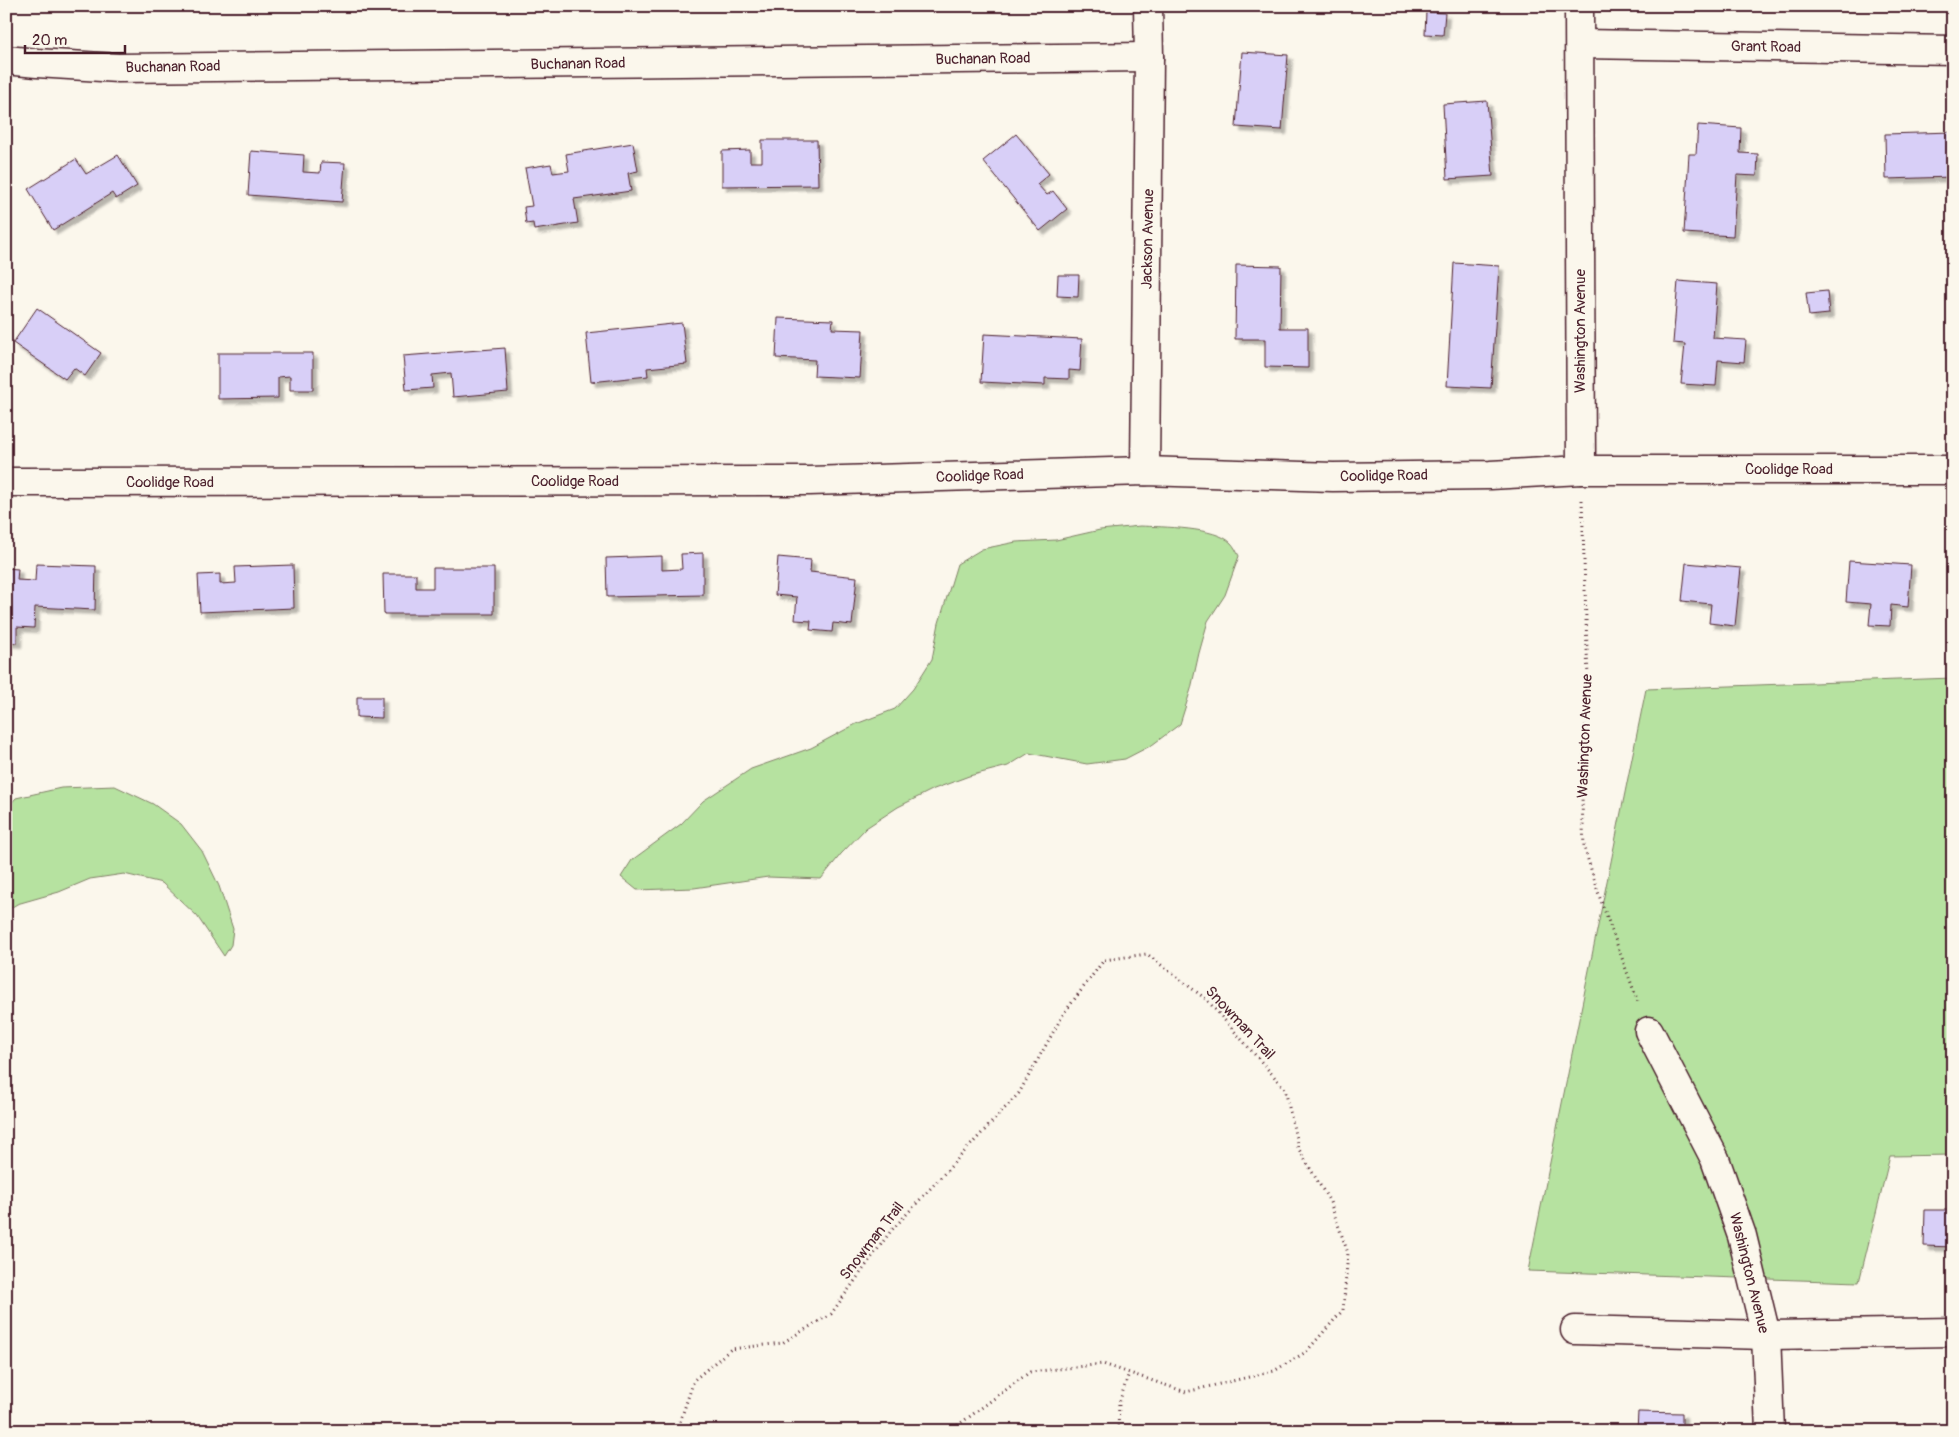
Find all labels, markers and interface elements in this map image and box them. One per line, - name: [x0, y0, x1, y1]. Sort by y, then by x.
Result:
- scale bar: [25, 22, 125, 54]
- text: 20 m: [32, 31, 67, 50]
- street label: Grant Road: [1731, 37, 1801, 57]
- street label: Buchanan Road: [935, 49, 1031, 69]
- street label: Buchanan Road: [530, 54, 626, 74]
- street label: Buchanan Road: [125, 57, 221, 77]
- street label: Jackson Avenue: [1138, 188, 1158, 289]
- street label: Washington Avenue: [1571, 268, 1590, 393]
- street label: Coolidge Road: [1745, 460, 1833, 479]
- street label: Coolidge Road: [936, 465, 1024, 487]
- street label: Coolidge Road: [1340, 466, 1428, 486]
- street label: Coolidge Road: [531, 472, 619, 491]
- street label: Coolidge Road: [126, 473, 214, 492]
- street label: Washington Avenue: [1573, 673, 1597, 798]
- street label: Snowman Trail: [1201, 982, 1279, 1064]
- street label: Snowman Trail: [836, 1198, 908, 1284]
- street label: Washington Avenue: [1725, 1211, 1773, 1336]

